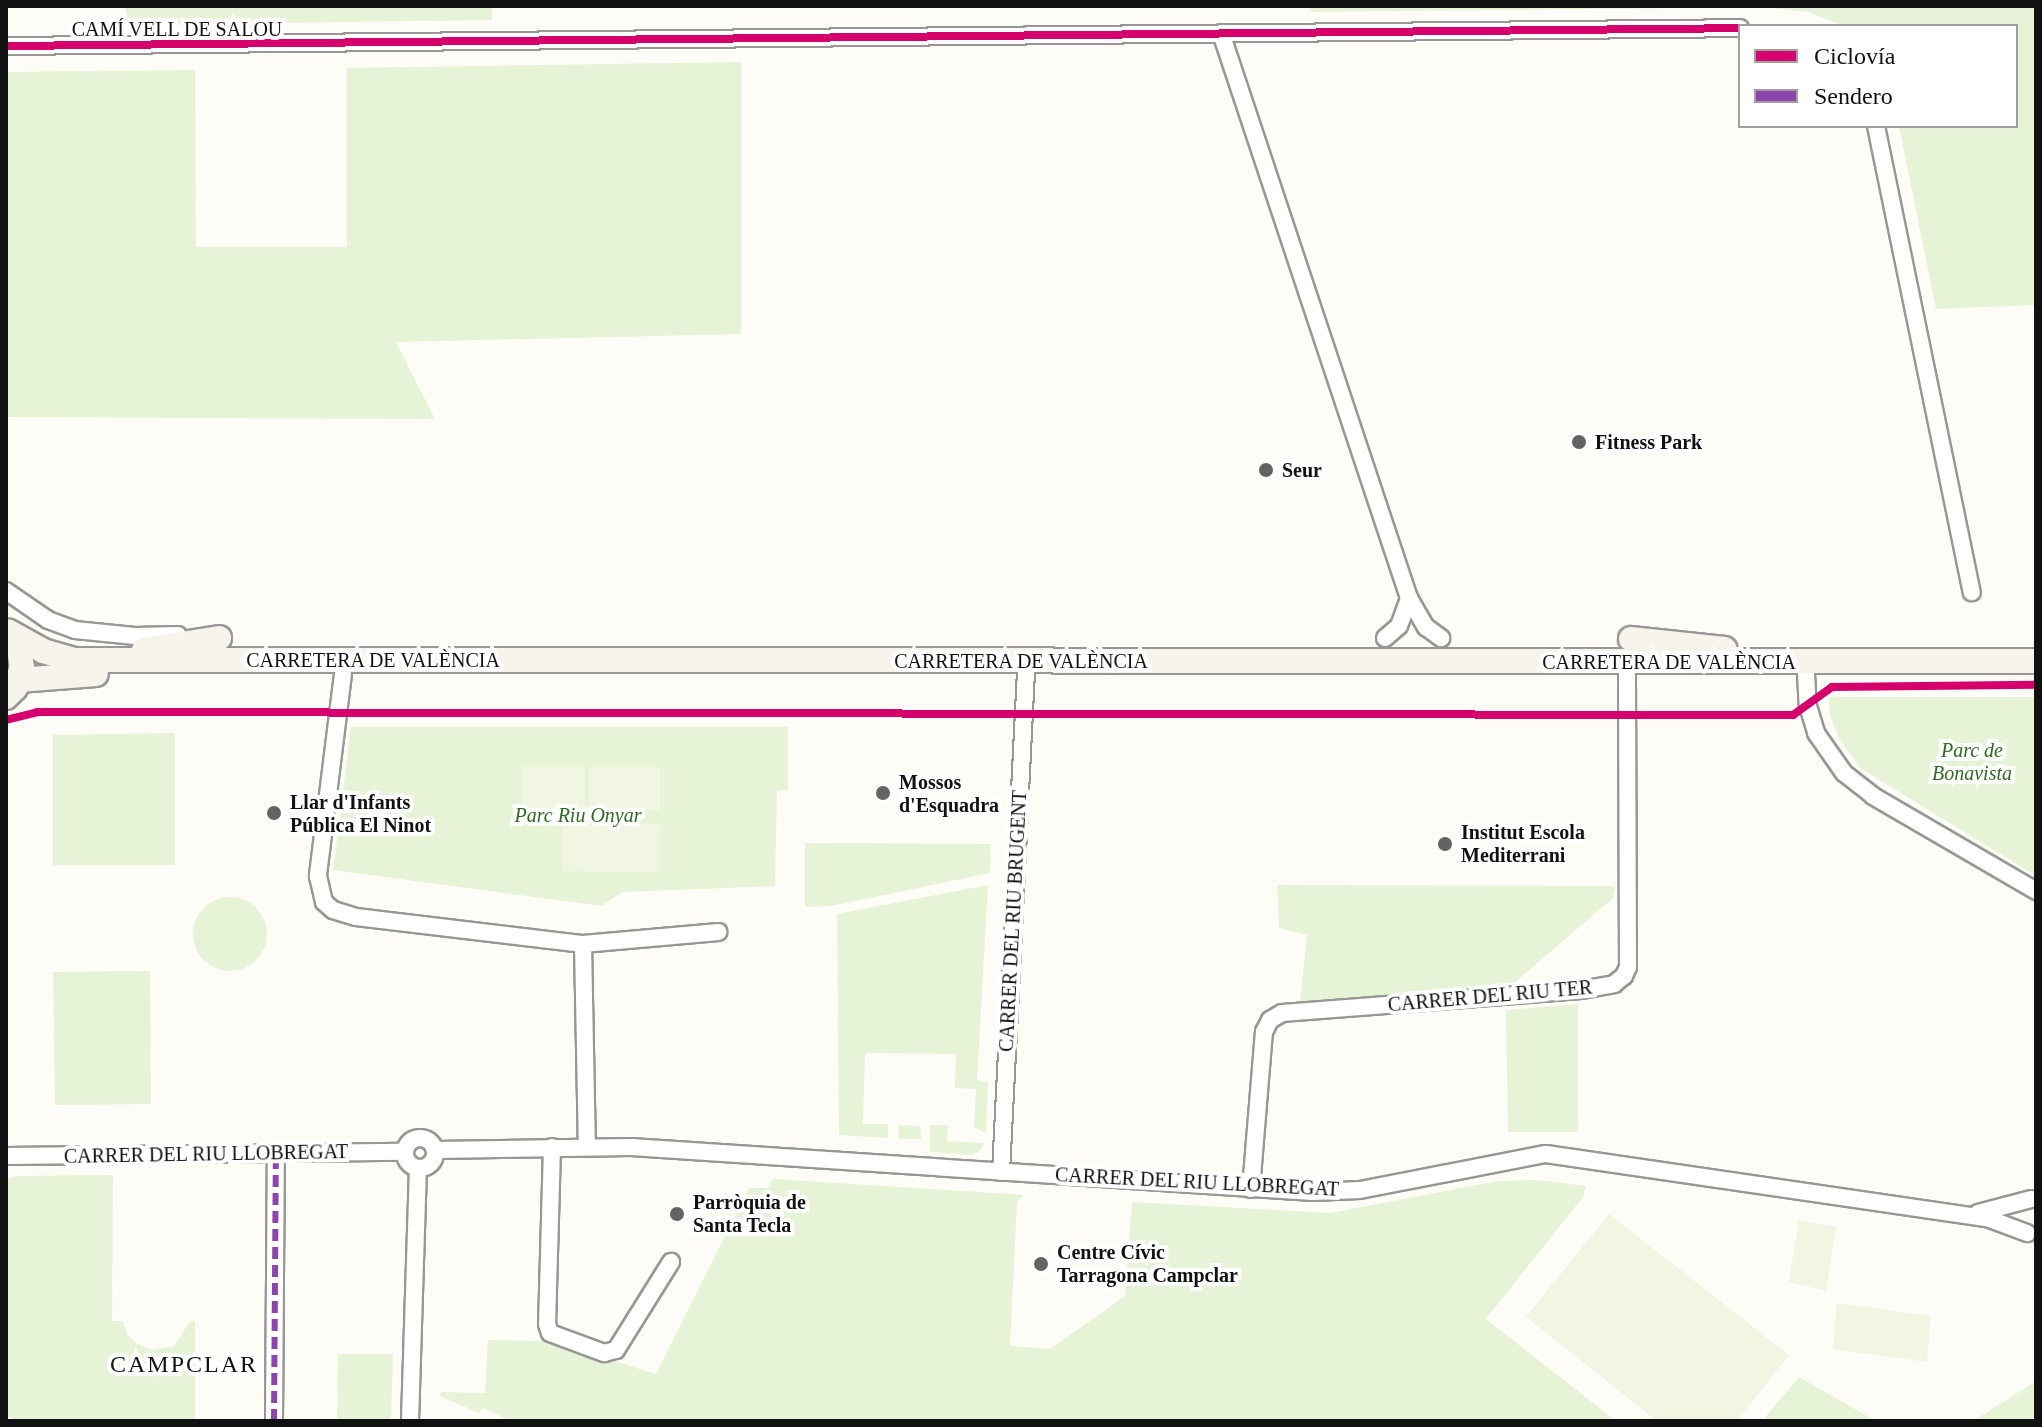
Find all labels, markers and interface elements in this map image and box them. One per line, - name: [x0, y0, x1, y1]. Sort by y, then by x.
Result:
- street label: CAMÍ VELL DE SALOU: [71, 17, 283, 41]
- legend: [1738, 24, 2018, 128]
- text: Ciclovía: [1814, 43, 1895, 69]
- text: Sendero: [1814, 83, 1893, 109]
- place label: Fitness Park: [1595, 430, 1702, 454]
- marker: Fitness Park: [1570, 433, 1588, 451]
- place label: Seur: [1282, 458, 1322, 482]
- marker: Seur: [1257, 461, 1275, 479]
- street label: CARRETERA DE VALÈNCIA: [245, 648, 501, 672]
- street label: CARRETERA DE VALÈNCIA: [893, 649, 1149, 673]
- street label: CARRETERA DE VALÈNCIA: [1541, 650, 1797, 674]
- park label: Parc de Bonavista: [1932, 738, 2012, 785]
- place label: Mossos d'Esquadra: [899, 770, 999, 817]
- marker: Mossos d'Esquadra: [874, 784, 892, 802]
- street label: CARRER DEL RIU BRUGENT: [994, 789, 1032, 1053]
- place label: Llar d'Infants Pública El Ninot: [290, 790, 431, 837]
- park label: Parc Riu Onyar: [514, 803, 642, 827]
- marker: Llar d'Infants Pública El Ninot: [265, 804, 283, 822]
- place label: Institut Escola Mediterrani: [1461, 820, 1585, 867]
- marker: Institut Escola Mediterrani: [1436, 835, 1454, 853]
- street label: CARRER DEL RIU TER: [1386, 975, 1594, 1017]
- street label: CARRER DEL RIU LLOBREGAT: [63, 1140, 349, 1168]
- street label: CARRER DEL RIU LLOBREGAT: [1054, 1163, 1340, 1201]
- place label: Parròquia de Santa Tecla: [693, 1190, 806, 1237]
- marker: Parròquia de Santa Tecla: [668, 1205, 686, 1223]
- place label: Centre Cívic Tarragona Campclar: [1057, 1240, 1238, 1287]
- marker: Centre Cívic Tarragona Campclar: [1032, 1255, 1050, 1273]
- district label: CAMPCLAR: [110, 1351, 258, 1379]

